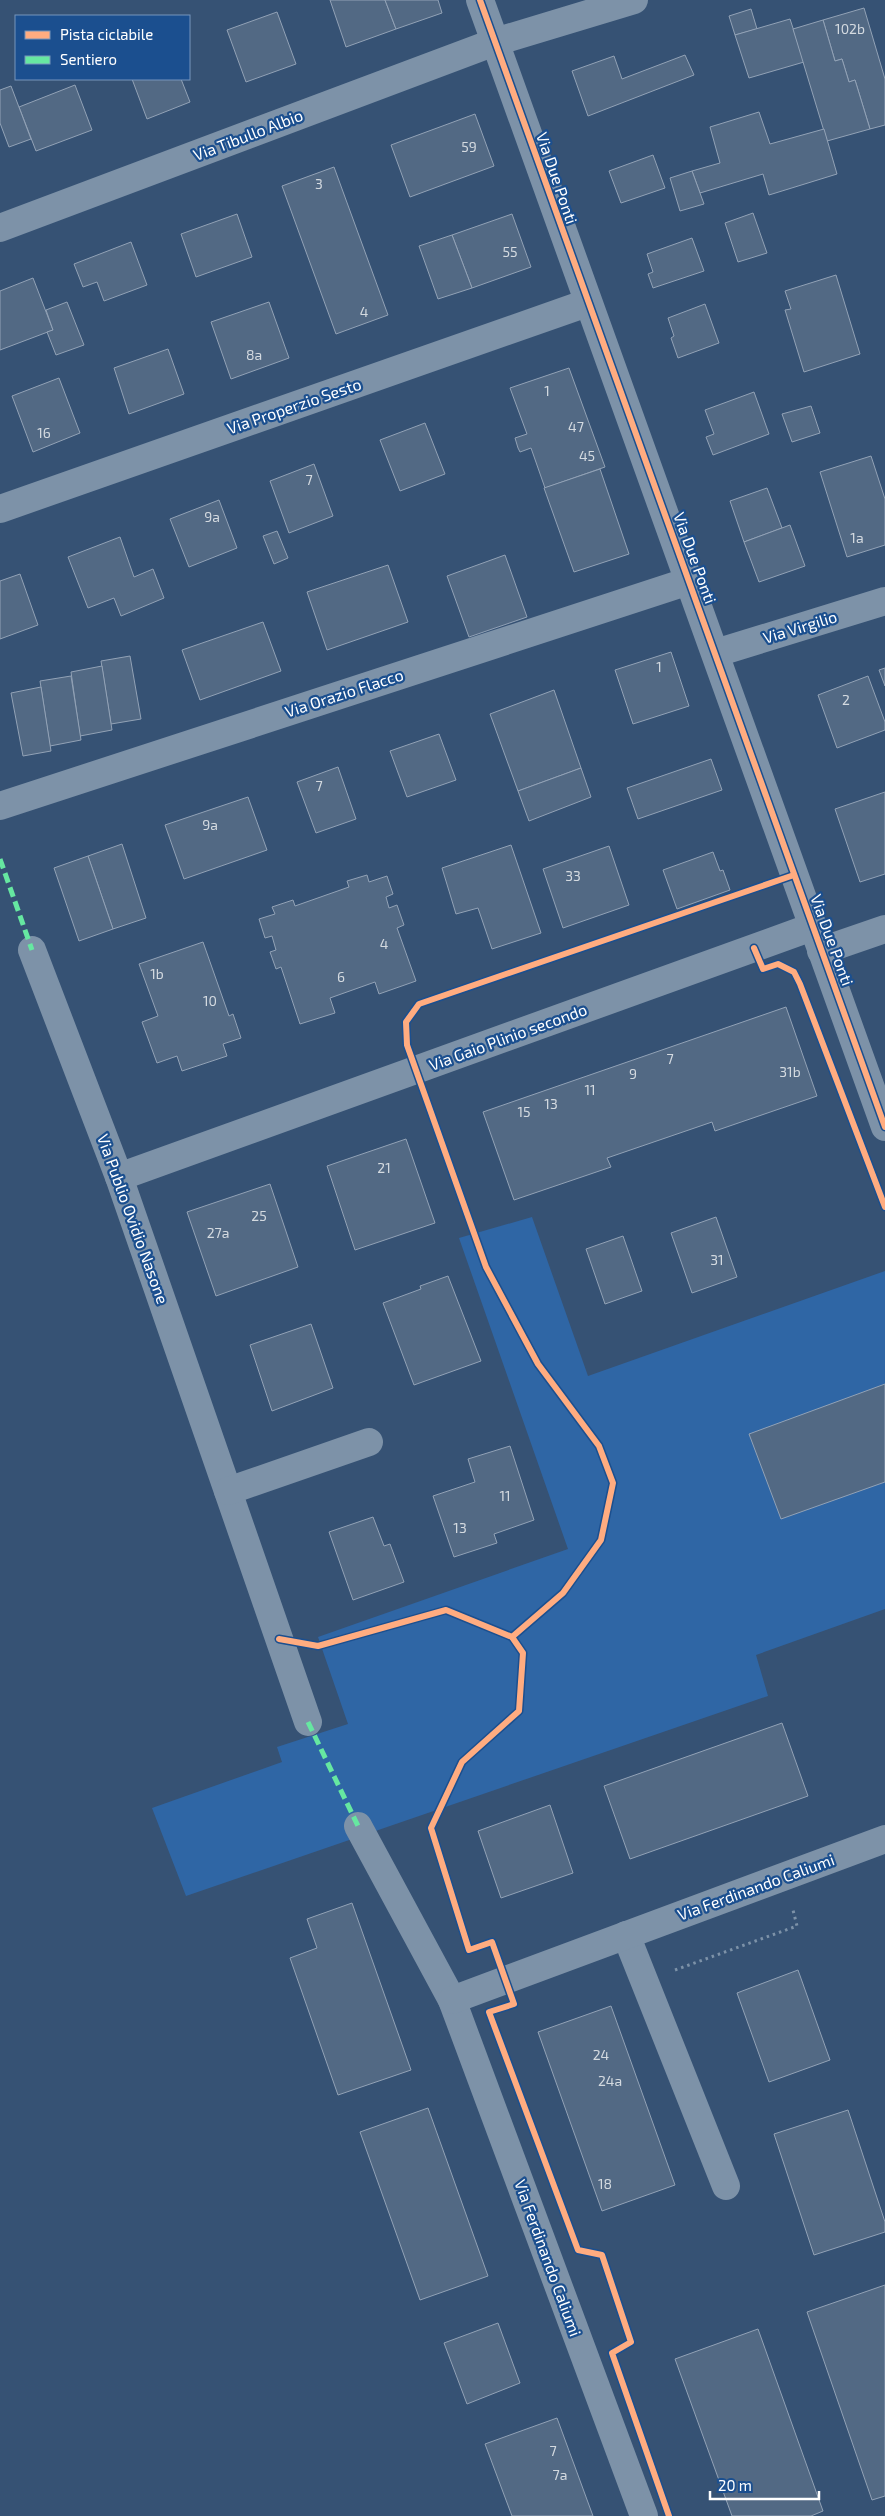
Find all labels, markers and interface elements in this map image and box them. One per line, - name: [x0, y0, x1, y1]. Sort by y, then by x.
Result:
- legend: [15, 15, 190, 80]
- house number: 102b: [835, 20, 865, 37]
- text: Pista ciclabile: [60, 25, 153, 43]
- text: Sentiero: [60, 50, 117, 68]
- street label: Via Tibullo Albio: [190, 105, 305, 164]
- street label: Via Due Ponti: [533, 129, 582, 226]
- house number: 59: [461, 138, 477, 155]
- house number: 3: [315, 175, 323, 192]
- house number: 55: [502, 243, 518, 260]
- house number: 4: [360, 303, 368, 320]
- house number: 8a: [246, 346, 262, 363]
- street label: Via Properzio Sesto: [224, 374, 363, 437]
- house number: 1: [544, 382, 550, 399]
- house number: 47: [568, 418, 584, 435]
- house number: 16: [37, 424, 51, 441]
- house number: 45: [579, 447, 595, 464]
- house number: 7: [305, 471, 313, 488]
- house number: 9a: [204, 508, 220, 525]
- street label: Via Due Ponti: [670, 510, 721, 606]
- house number: 1a: [850, 529, 864, 546]
- street label: Via Virgilio: [761, 606, 839, 647]
- house number: 1: [656, 658, 662, 675]
- street label: Via Orazio Flacco: [282, 664, 405, 721]
- house number: 2: [842, 691, 850, 708]
- house number: 7: [315, 777, 323, 794]
- house number: 9a: [202, 816, 218, 833]
- house number: 33: [565, 867, 581, 884]
- street label: Via Due Ponti: [807, 892, 858, 988]
- house number: 4: [380, 935, 388, 952]
- house number: 1b: [150, 965, 164, 982]
- house number: 6: [337, 968, 345, 985]
- house number: 10: [203, 992, 217, 1009]
- street label: Via Gaio Plinio secondo: [426, 999, 589, 1074]
- house number: 7: [666, 1050, 674, 1067]
- house number: 31b: [779, 1063, 801, 1080]
- house number: 9: [629, 1065, 637, 1082]
- house number: 11: [584, 1081, 596, 1098]
- house number: 13: [544, 1095, 558, 1112]
- house number: 15: [517, 1103, 531, 1120]
- street label: Via Publio Ovidio Nasone: [94, 1131, 173, 1306]
- house number: 21: [377, 1159, 391, 1176]
- house number: 25: [251, 1207, 267, 1224]
- house number: 27a: [207, 1224, 229, 1241]
- house number: 31: [710, 1251, 724, 1268]
- house number: 11: [499, 1487, 511, 1504]
- house number: 13: [453, 1519, 467, 1536]
- street label: Via Ferdinando Caliumi: [675, 1849, 837, 1924]
- house number: 24: [593, 2046, 609, 2063]
- house number: 24a: [598, 2072, 622, 2089]
- house number: 18: [598, 2175, 612, 2192]
- street label: Via Ferdinando Caliumi: [511, 2177, 586, 2339]
- house number: 7: [549, 2442, 557, 2459]
- house number: 7a: [553, 2466, 567, 2483]
- scale bar: [710, 2468, 819, 2500]
- text: 20 m: [718, 2476, 752, 2494]

